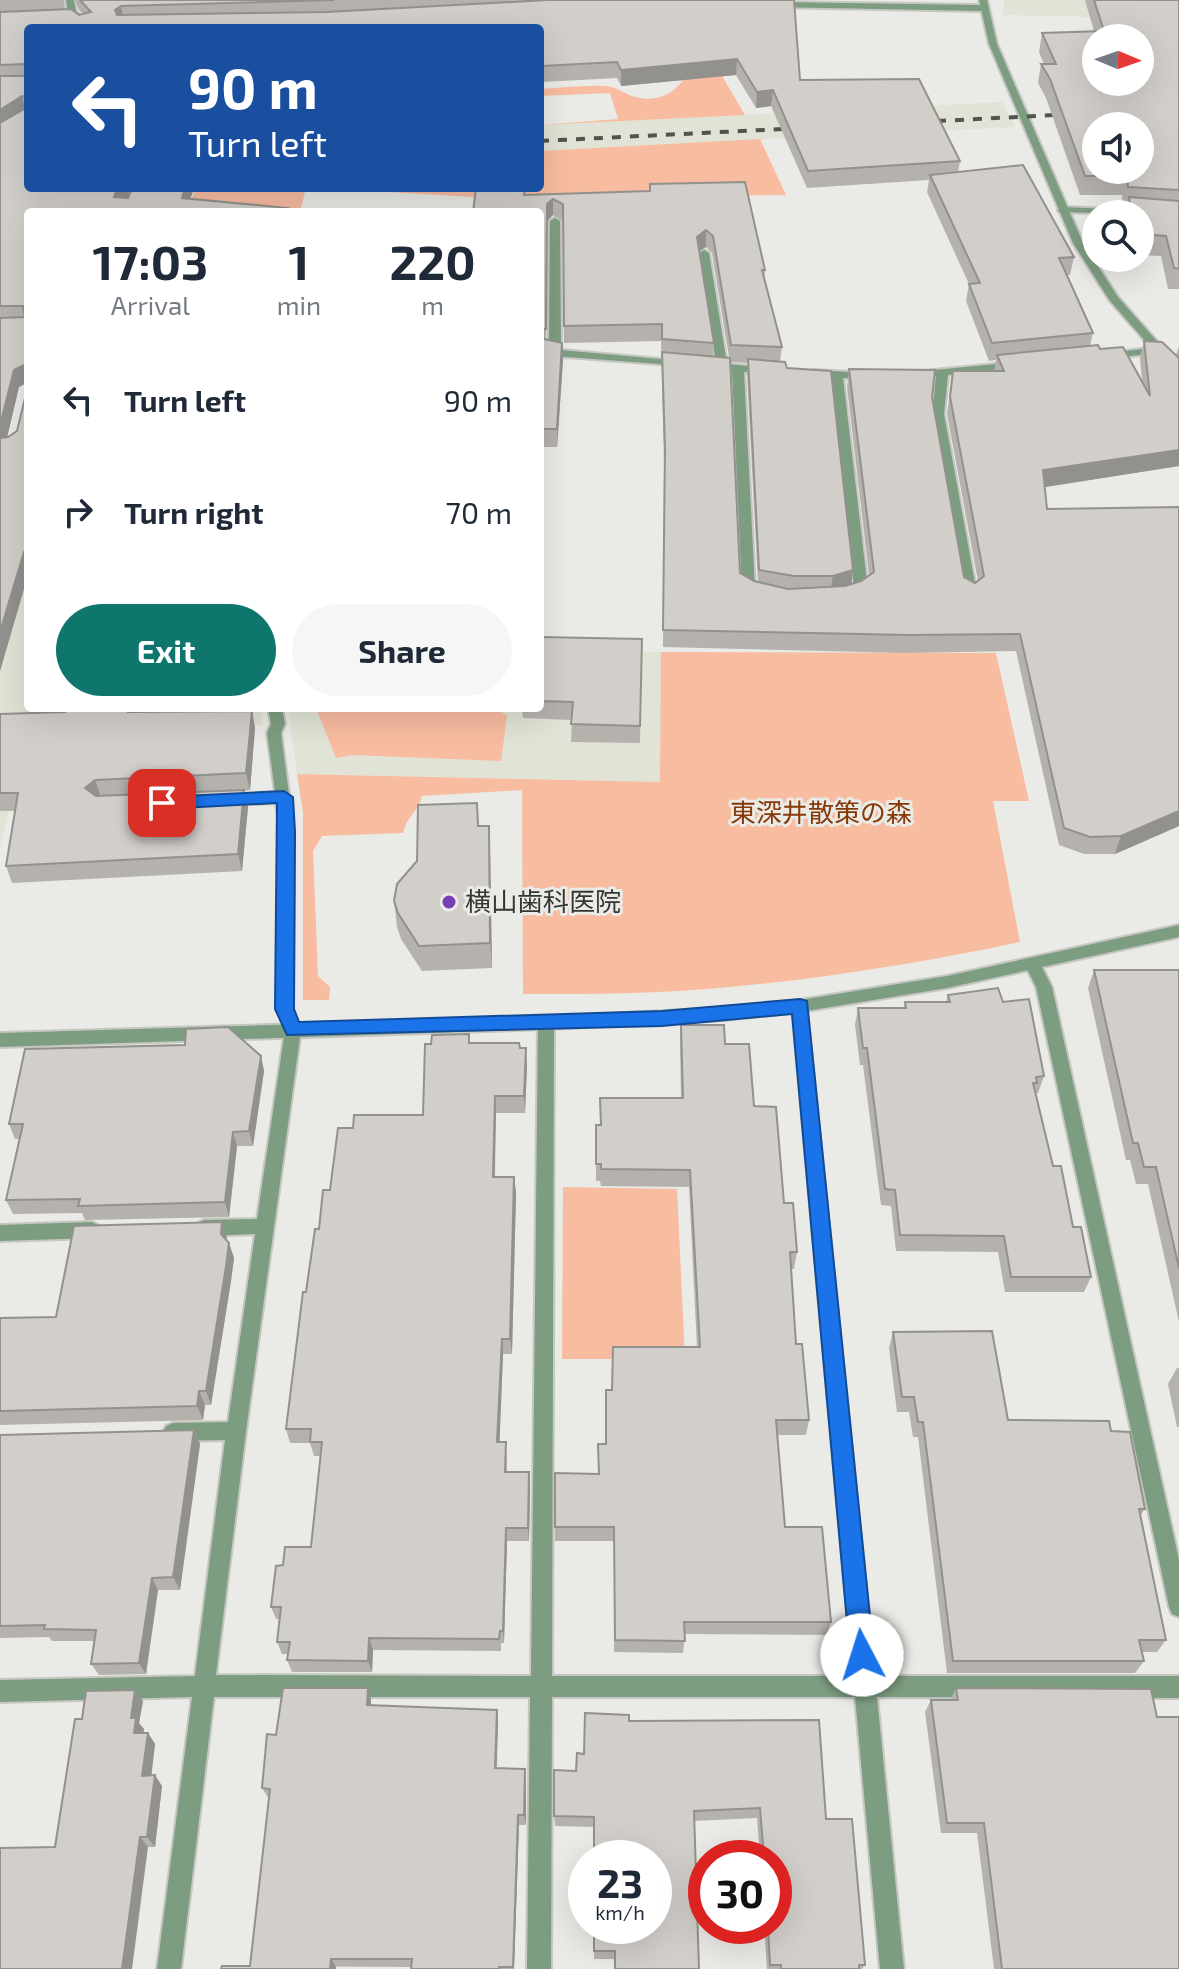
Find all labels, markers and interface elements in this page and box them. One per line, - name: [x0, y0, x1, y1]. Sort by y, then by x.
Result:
- north arrow: [1082, 24, 1154, 96]
- map controls: [1082, 24, 1154, 272]
- text: 90 m: [188, 53, 318, 120]
- icon: left: [56, 56, 160, 160]
- button: sound: [1082, 112, 1154, 184]
- text: Turn left: [188, 121, 327, 164]
- button: search: [1082, 200, 1154, 272]
- text: 17:03: [92, 232, 208, 290]
- text: 1: [289, 232, 309, 290]
- text: 220: [389, 232, 476, 290]
- text: Arrival: [111, 289, 190, 320]
- text: min: [277, 289, 321, 320]
- text: m: [421, 289, 444, 320]
- icon: left: [56, 378, 100, 422]
- text: Turn left: [124, 382, 246, 418]
- text: 90 m: [444, 382, 512, 418]
- icon: right: [56, 490, 100, 534]
- text: Turn right: [124, 494, 264, 530]
- text: 70 m: [446, 494, 512, 530]
- button: Exit: [56, 604, 276, 696]
- button: Share: [292, 604, 512, 696]
- pin: [128, 769, 196, 837]
- icon: arrive: [140, 781, 184, 825]
- park label: 東深井散策の森: [730, 796, 912, 827]
- place label: 横山歯科医院: [465, 885, 621, 916]
- marker: 横山歯科医院: [440, 893, 458, 911]
- position arrow: [820, 1613, 904, 1697]
- speed limit sign: 30: [688, 1840, 792, 1944]
- text: 23: [597, 1858, 643, 1906]
- text: km/h: [595, 1900, 645, 1924]

